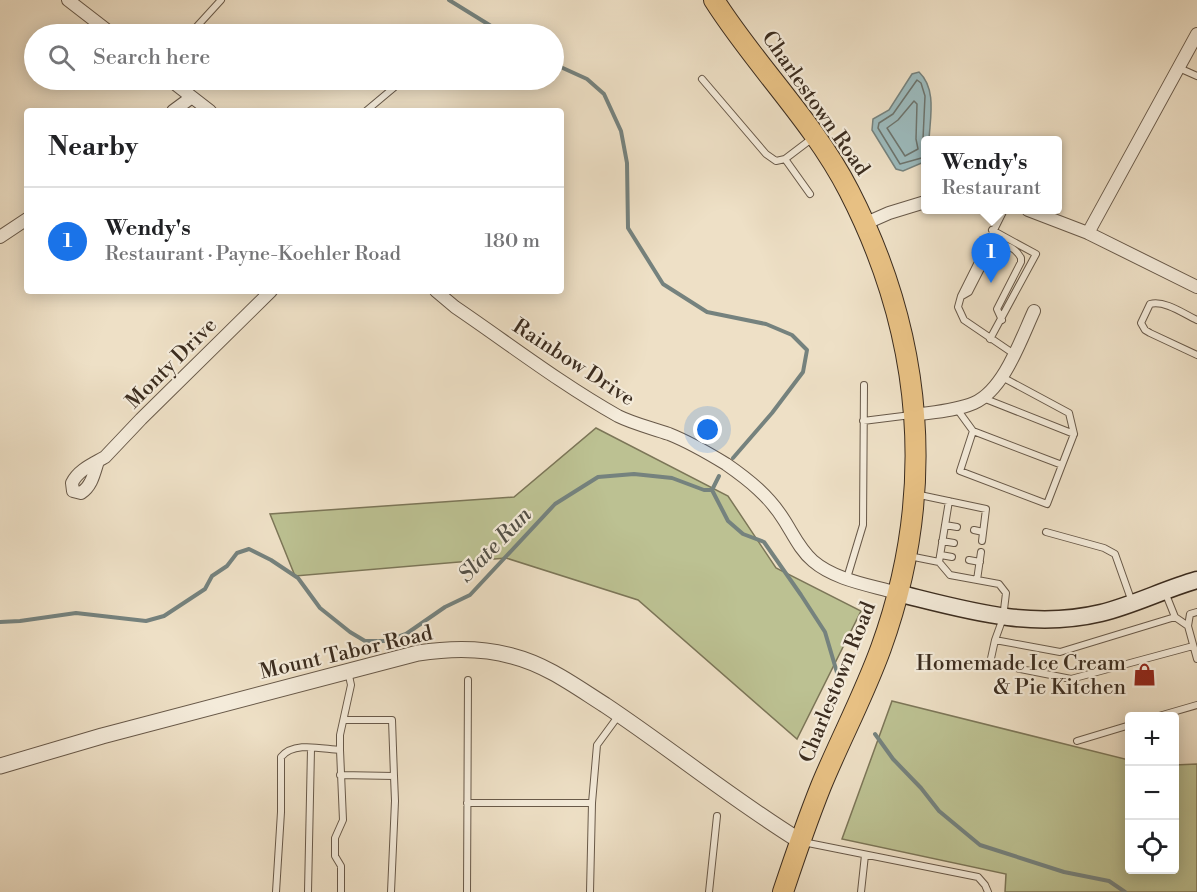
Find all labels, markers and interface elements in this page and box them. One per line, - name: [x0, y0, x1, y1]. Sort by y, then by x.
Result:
- search box: [24, 24, 564, 90]
- street label: Charlestown Road: [755, 26, 875, 181]
- icon: search: [45, 41, 78, 74]
- text: Search here: [93, 44, 210, 71]
- text: Nearby: [48, 131, 138, 163]
- popup: [921, 136, 1062, 214]
- text: Wendy's: [942, 149, 1027, 176]
- text: Restaurant: [942, 176, 1041, 201]
- text: Wendy's: [105, 215, 191, 242]
- text: 1: [63, 229, 72, 254]
- text: 180 m: [485, 229, 540, 254]
- pin: 1: [972, 234, 1010, 283]
- text: Restaurant · Payne-Koehler Road: [105, 242, 401, 267]
- street label: Monty Drive: [121, 313, 223, 415]
- street label: Rainbow Drive: [507, 314, 640, 412]
- your location: [693, 415, 722, 444]
- water label: Slate Run: [453, 501, 538, 588]
- street label: Charlestown Road: [794, 598, 882, 767]
- street label: Mount Tabor Road: [257, 620, 435, 686]
- place label: Homemade Ice Cream & Pie Kitchen: [916, 651, 1126, 701]
- shop icon: Homemade Ice Cream & Pie Kitchen: [1131, 662, 1157, 688]
- map controls: [1125, 712, 1179, 874]
- button: +: [1125, 712, 1179, 766]
- button: −: [1125, 766, 1179, 820]
- button: locate: [1125, 820, 1179, 874]

